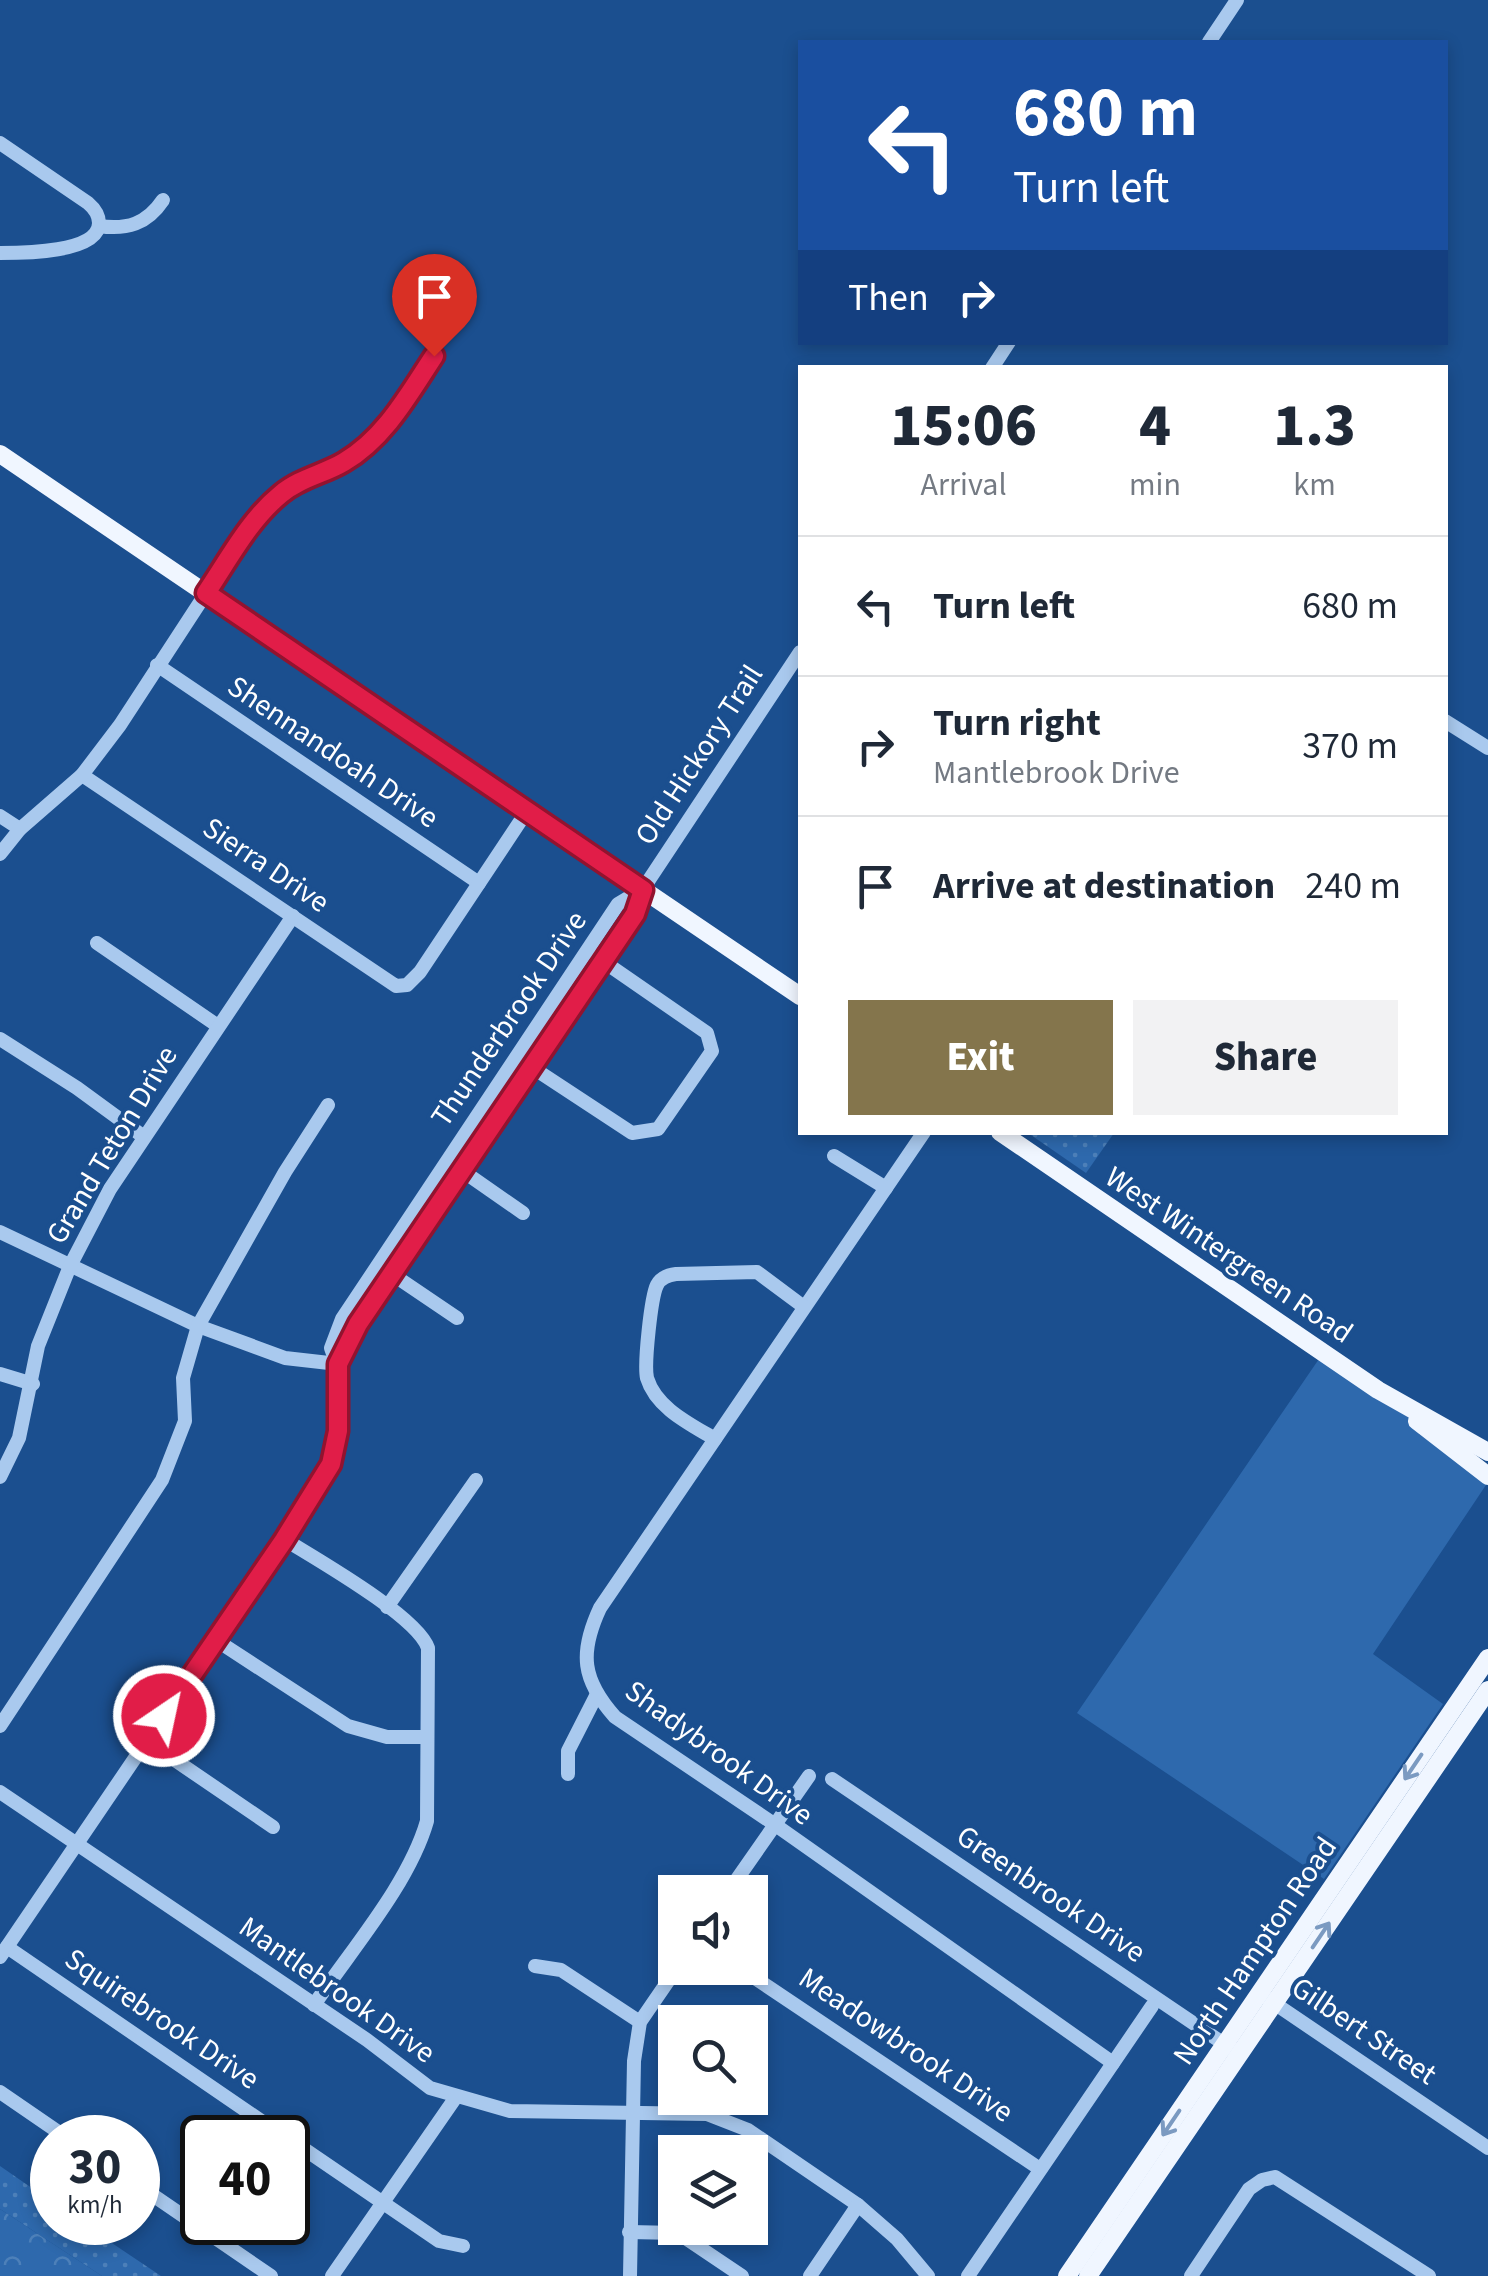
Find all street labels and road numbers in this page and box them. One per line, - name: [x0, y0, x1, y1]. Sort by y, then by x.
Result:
- street label: Old Hickory Trail: [625, 656, 773, 854]
- street label: Shennandoah Drive: [219, 665, 447, 839]
- street label: Sierra Drive: [194, 807, 338, 923]
- street label: Thunderbrook Drive: [421, 902, 597, 1136]
- street label: Grand Teton Drive: [36, 1038, 188, 1252]
- street label: West Wintergreen Road: [1097, 1156, 1361, 1354]
- street label: Shadybrook Drive: [616, 1670, 822, 1836]
- street label: Greenbrook Drive: [948, 1815, 1154, 1973]
- street label: North Hampton Road: [1163, 1828, 1347, 2074]
- street label: Mantlebrook Drive: [230, 1906, 444, 2074]
- street label: Squirebrook Drive: [56, 1938, 268, 2100]
- street label: Meadowbrook Drive: [790, 1957, 1022, 2133]
- street label: Gilbert Street: [1283, 1967, 1445, 2095]

